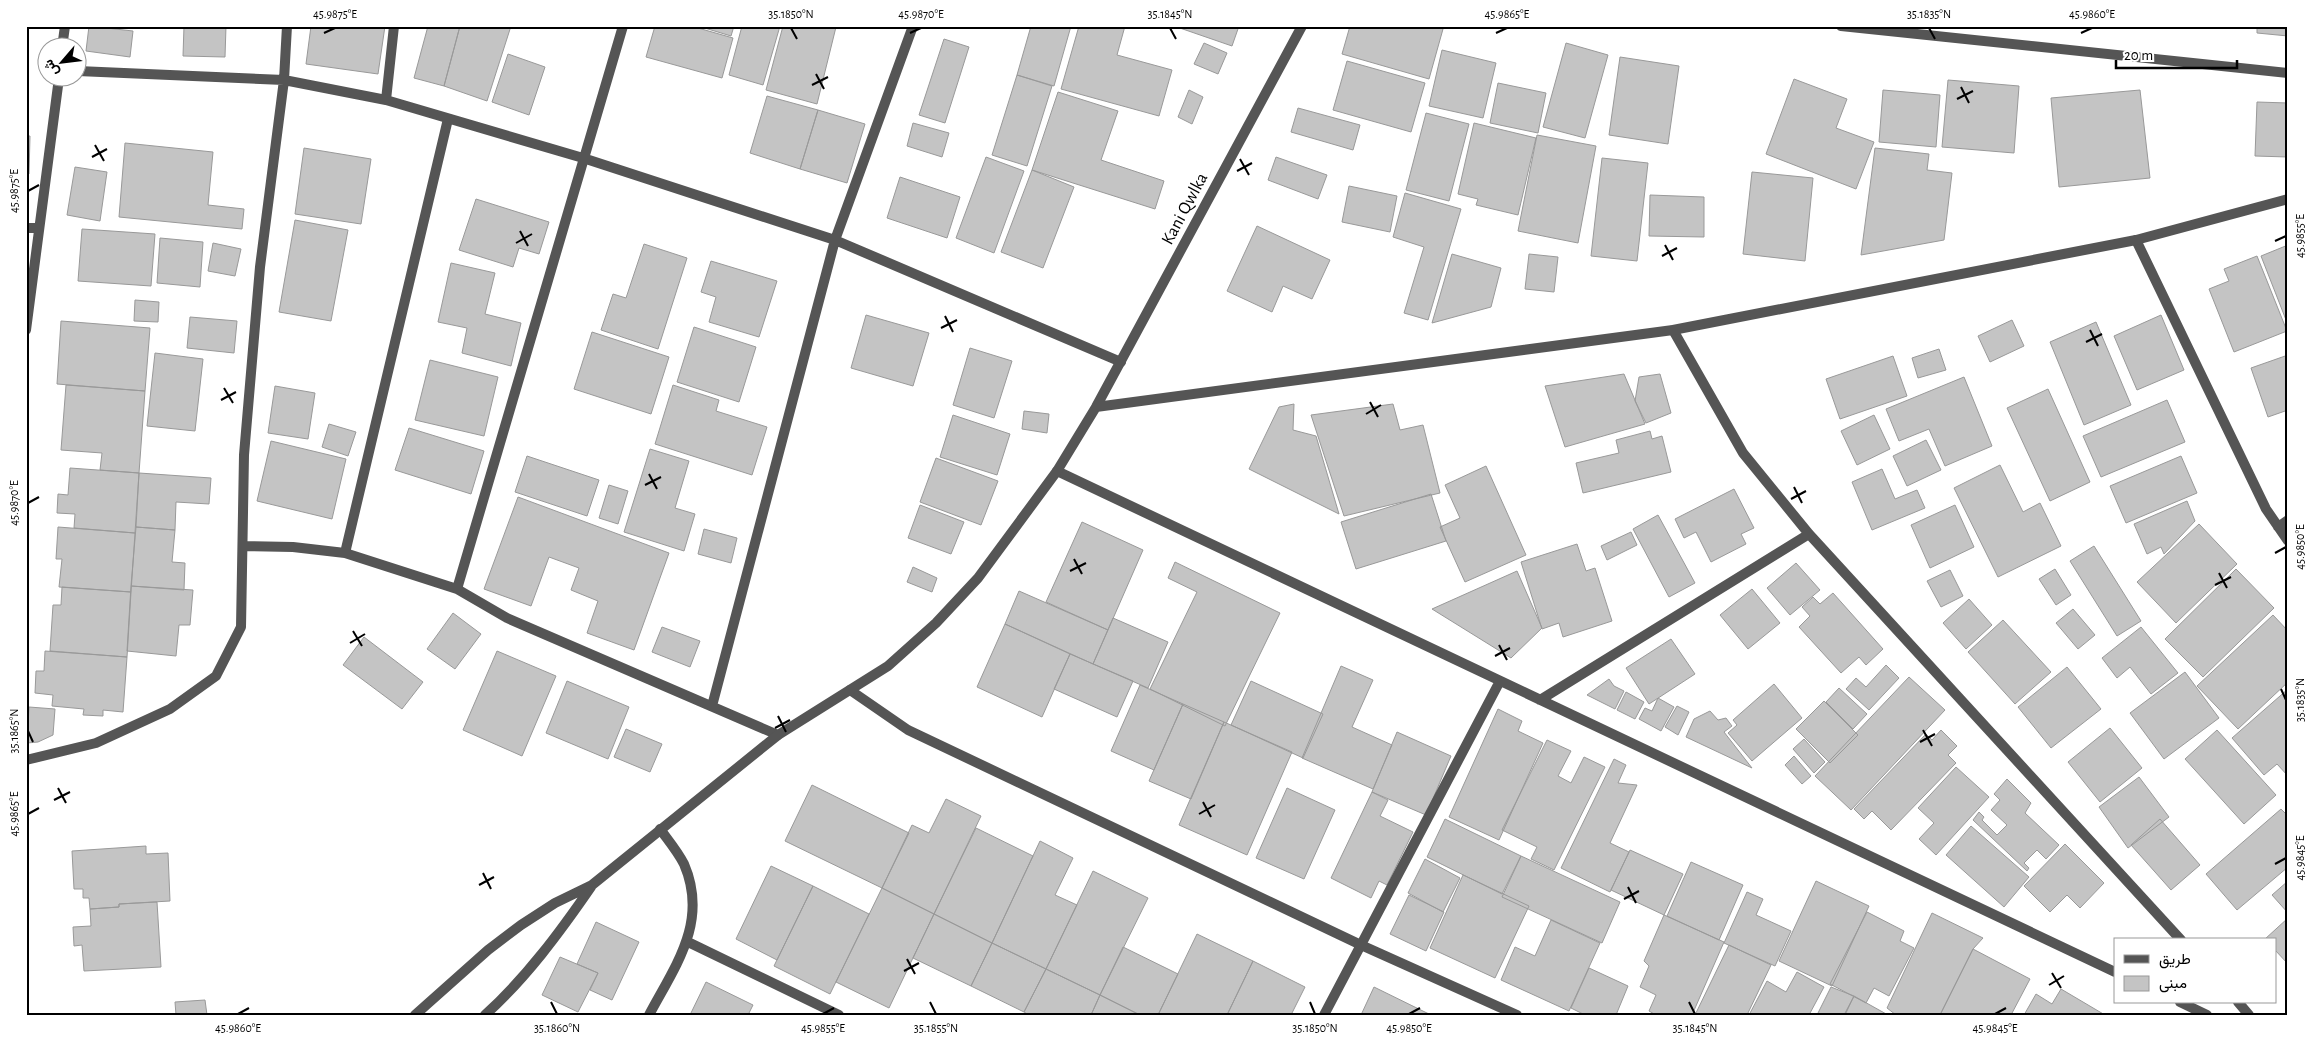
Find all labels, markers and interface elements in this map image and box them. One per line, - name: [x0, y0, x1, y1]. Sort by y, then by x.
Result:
- text: 45.9875°E: [313, 8, 357, 20]
- text: 35.1850°N: [768, 8, 814, 20]
- text: 45.9870°E: [898, 8, 944, 20]
- text: 35.1845°N: [1147, 8, 1193, 20]
- text: 45.9865°E: [1485, 8, 1530, 20]
- text: 35.1835°N: [1907, 8, 1951, 20]
- text: 45.9860°E: [2069, 8, 2115, 20]
- north arrow: [38, 38, 88, 88]
- scale bar: [2116, 38, 2238, 70]
- text: 20 m: [2124, 48, 2153, 63]
- text: ش: [41, 56, 62, 78]
- text: 45.9875°E: [8, 169, 20, 213]
- street label: Kani Qwlka: [1159, 170, 1211, 248]
- text: 45.9855°E: [2294, 214, 2306, 258]
- text: 45.9870°E: [8, 480, 20, 526]
- text: 45.9850°E: [2294, 524, 2306, 570]
- text: 35.1835°N: [2294, 678, 2306, 722]
- text: 35.1865°N: [8, 709, 20, 753]
- text: 45.9865°E: [8, 791, 20, 836]
- text: 45.9845°E: [2294, 835, 2306, 880]
- legend: [2114, 938, 2276, 1004]
- text: طريق: [2159, 952, 2191, 969]
- text: مبنى: [2159, 976, 2187, 993]
- text: 45.9860°E: [215, 1022, 261, 1034]
- text: 35.1860°N: [534, 1022, 580, 1034]
- text: 45.9855°E: [801, 1022, 845, 1034]
- text: 35.1855°N: [914, 1022, 958, 1034]
- text: 35.1850°N: [1292, 1022, 1338, 1034]
- text: 45.9850°E: [1386, 1022, 1432, 1034]
- text: 35.1845°N: [1672, 1022, 1718, 1034]
- text: 45.9845°E: [1973, 1022, 2018, 1034]

